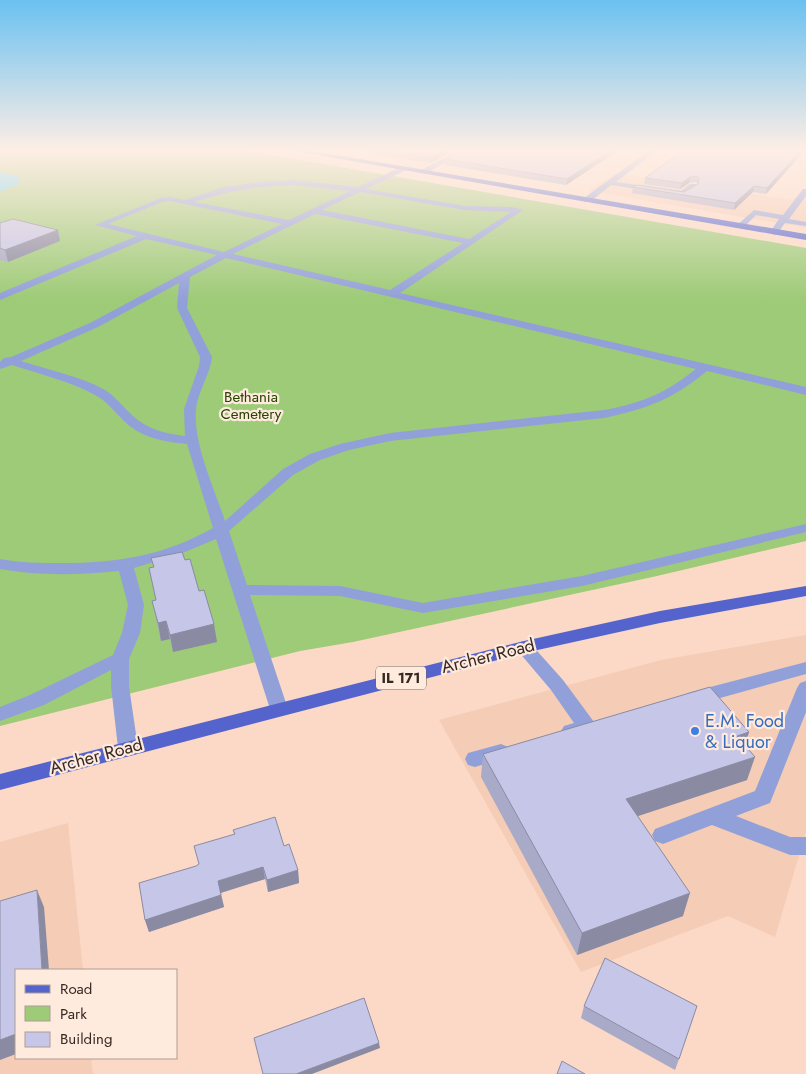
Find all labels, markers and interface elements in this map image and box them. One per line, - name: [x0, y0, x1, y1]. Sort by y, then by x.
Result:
- park label: Bethania Cemetery: [221, 386, 282, 425]
- street label: Archer Road: [439, 632, 537, 680]
- road number: IL 171: [376, 666, 426, 690]
- place label: E.M. Food & Liquor: [705, 708, 784, 755]
- marker: E.M. Food & Liquor: [689, 725, 701, 737]
- street label: Archer Road: [47, 731, 145, 781]
- legend: [15, 969, 178, 1059]
- text: Road: [60, 978, 92, 1000]
- text: Park: [60, 1003, 87, 1025]
- text: Building: [60, 1028, 112, 1050]

